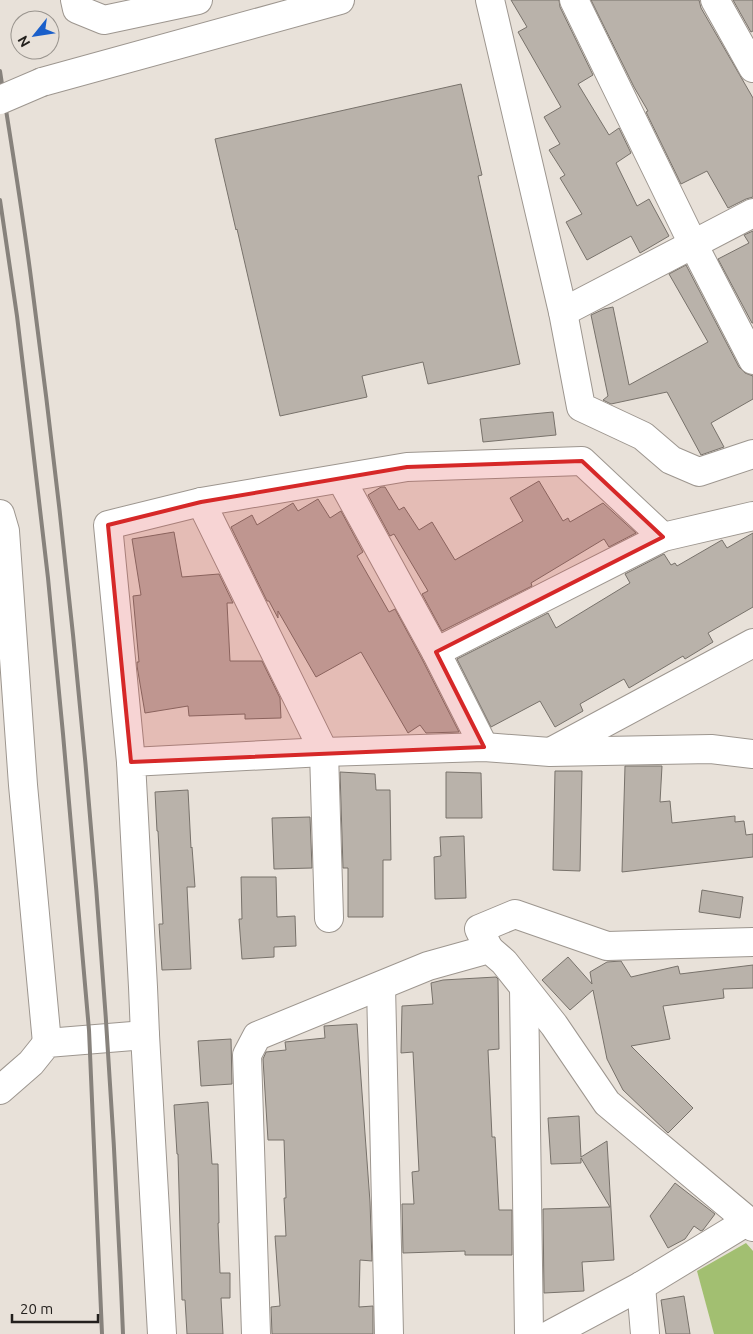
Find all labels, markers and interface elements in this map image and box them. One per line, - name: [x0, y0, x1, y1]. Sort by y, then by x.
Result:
- north arrow: [10, 10, 60, 60]
- text: N: [14, 33, 33, 50]
- scale bar: [12, 1292, 99, 1324]
- text: 20 m: [20, 1300, 53, 1317]

